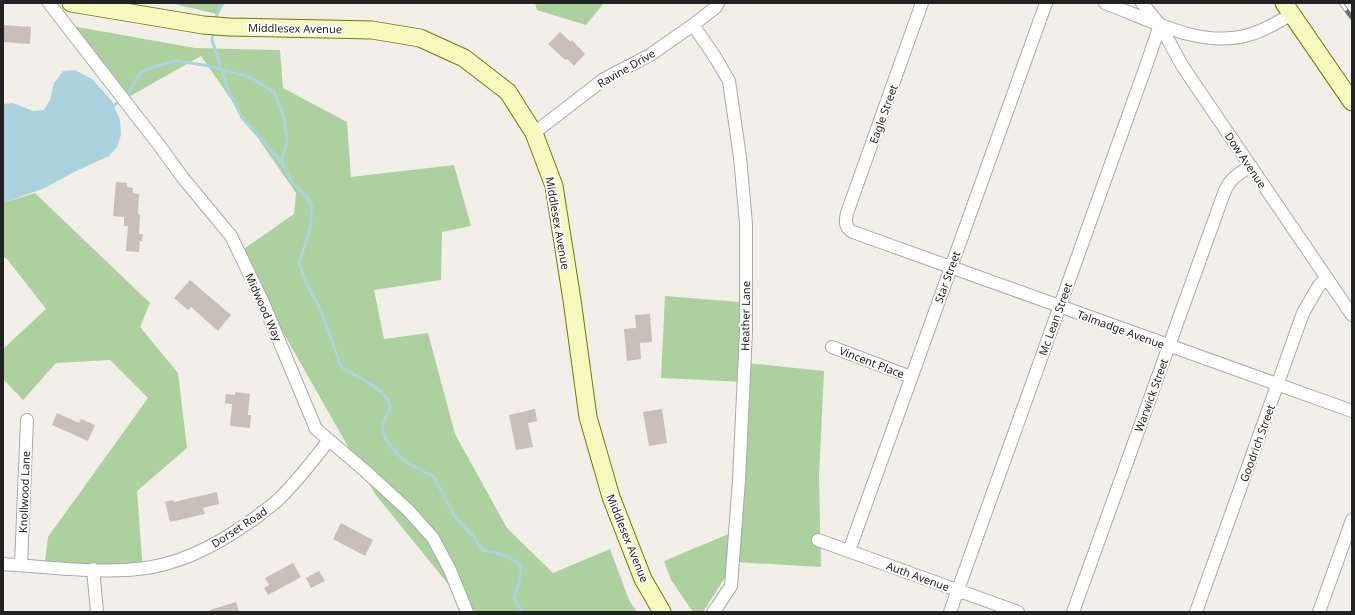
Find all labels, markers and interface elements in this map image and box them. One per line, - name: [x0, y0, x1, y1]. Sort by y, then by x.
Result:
- street label: Middlesex Avenue: [248, 20, 342, 36]
- street label: Ravine Drive: [594, 45, 658, 91]
- street label: Eagle Street: [865, 82, 901, 146]
- street label: Dow Avenue: [1222, 129, 1270, 191]
- street label: Middlesex Avenue: [542, 175, 574, 271]
- street label: Star Street: [931, 249, 963, 305]
- street label: Midwood Way: [242, 271, 286, 344]
- street label: Mc Lean Street: [1035, 280, 1075, 358]
- street label: Heather Lane: [737, 281, 753, 351]
- street label: Talmadge Avenue: [1075, 306, 1167, 352]
- street label: Vincent Place: [837, 343, 907, 381]
- street label: Warwick Street: [1131, 356, 1171, 434]
- street label: Goodrich Street: [1236, 402, 1278, 484]
- street label: Knollwood Lane: [15, 451, 33, 533]
- street label: Middlesex Avenue: [603, 492, 653, 584]
- street label: Dorset Road: [208, 503, 270, 551]
- street label: Auth Avenue: [884, 558, 952, 594]

